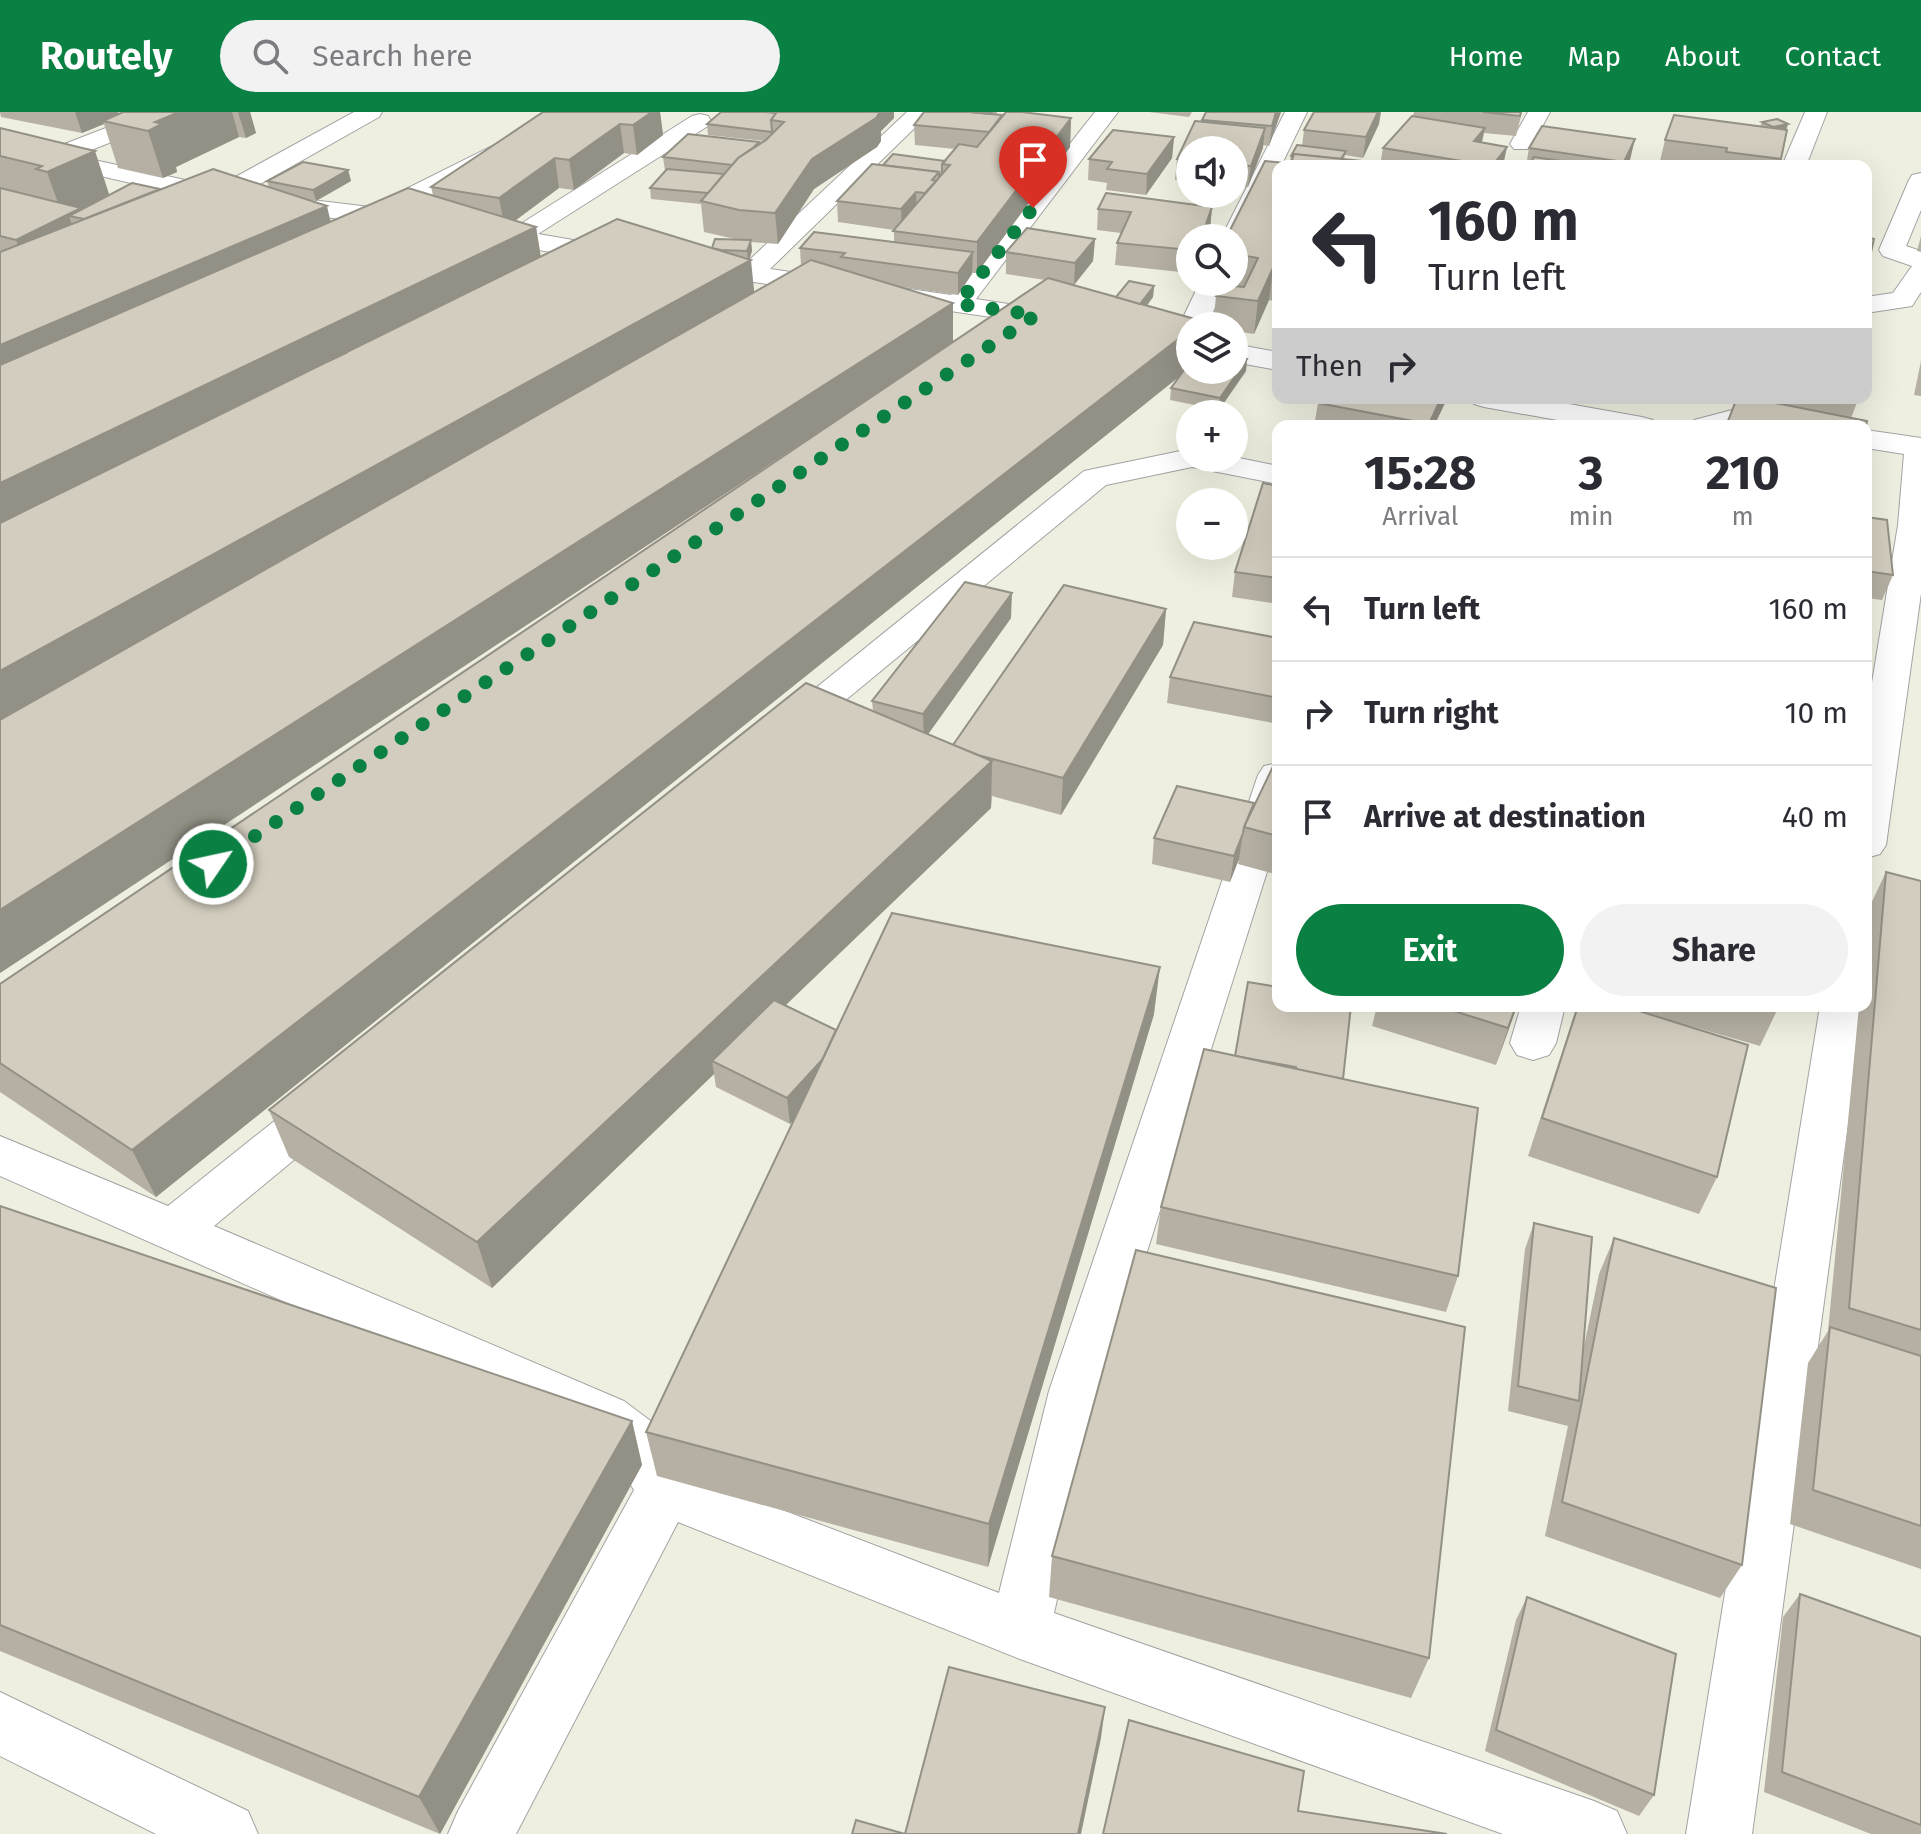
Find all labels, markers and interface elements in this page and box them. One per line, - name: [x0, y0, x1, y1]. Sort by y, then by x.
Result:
- search box: [220, 20, 780, 92]
- text: Routely: [40, 33, 172, 79]
- icon: search: [248, 34, 292, 78]
- text: Search here: [312, 38, 473, 74]
- text: Home: [1449, 40, 1523, 73]
- text: Map: [1567, 40, 1621, 73]
- text: About: [1665, 40, 1740, 73]
- text: Contact: [1784, 40, 1881, 73]
- pin: [999, 126, 1067, 208]
- map controls: [1176, 136, 1248, 560]
- button: sound: [1176, 136, 1248, 208]
- icon: arrive: [1011, 138, 1055, 182]
- text: 160 m: [1428, 188, 1579, 255]
- icon: left: [1296, 192, 1400, 296]
- button: search: [1176, 224, 1248, 296]
- text: Turn left: [1428, 256, 1566, 300]
- button: layers: [1176, 312, 1248, 384]
- icon: right: [1379, 344, 1423, 388]
- text: Then: [1296, 348, 1363, 384]
- button: +: [1176, 400, 1248, 472]
- text: 15:28: [1364, 444, 1476, 502]
- text: 3: [1579, 444, 1604, 502]
- text: 210: [1706, 444, 1780, 502]
- button: −: [1176, 488, 1248, 560]
- text: Arrival: [1382, 501, 1458, 532]
- text: min: [1569, 501, 1613, 532]
- text: m: [1732, 501, 1754, 532]
- icon: left: [1296, 587, 1340, 631]
- text: Turn left: [1364, 591, 1480, 627]
- text: 160 m: [1769, 591, 1848, 627]
- icon: right: [1296, 691, 1340, 735]
- text: Turn right: [1364, 695, 1499, 731]
- text: 10 m: [1785, 695, 1848, 731]
- icon: arrive: [1296, 795, 1340, 839]
- text: Arrive at destination: [1364, 799, 1646, 835]
- text: 40 m: [1782, 799, 1848, 835]
- position arrow: [171, 822, 255, 906]
- button: Exit: [1296, 904, 1564, 996]
- button: Share: [1580, 904, 1848, 996]

